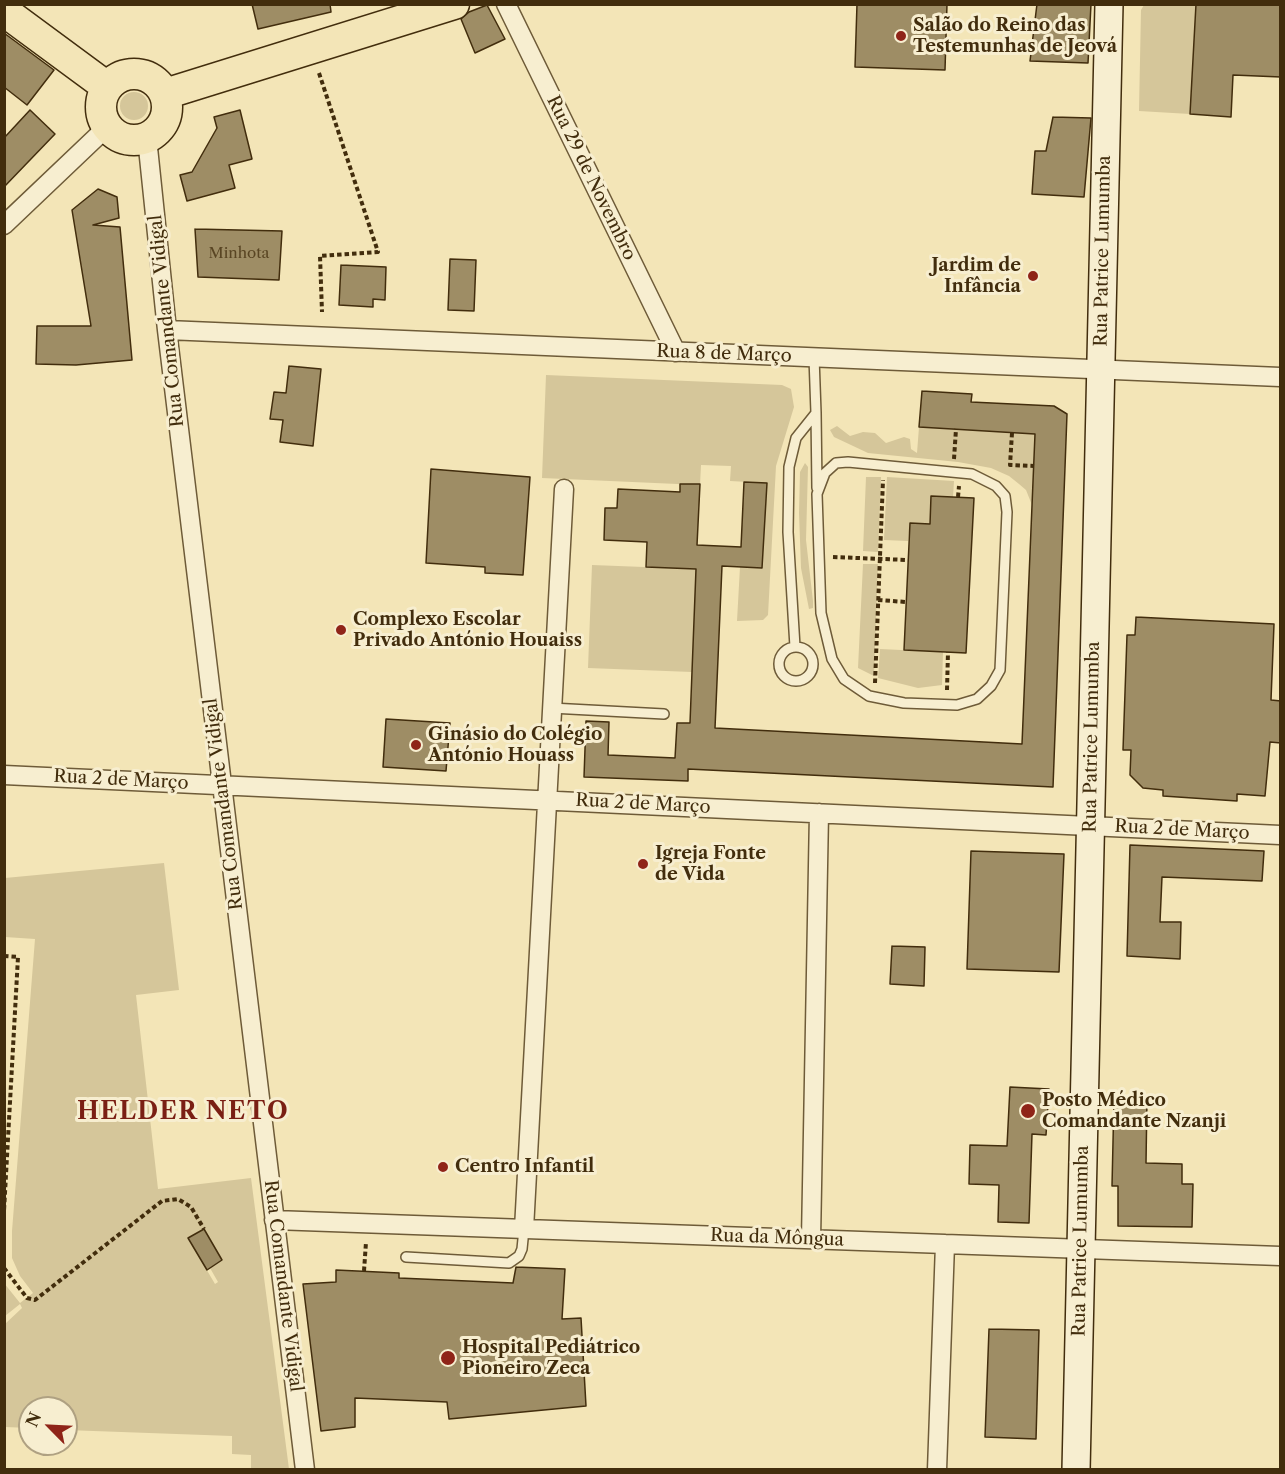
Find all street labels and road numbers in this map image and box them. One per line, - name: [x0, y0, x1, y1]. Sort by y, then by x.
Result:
- street label: Rua 29 de Novembro: [542, 92, 640, 264]
- street label: Rua Patrice Lumumba: [1091, 155, 1115, 347]
- street label: Rua Comandante Vidigal: [145, 214, 189, 428]
- street label: Rua 8 de Março: [656, 341, 792, 367]
- street label: Rua Patrice Lumumba: [1080, 641, 1104, 833]
- street label: Rua Comandante Vidigal: [200, 697, 248, 911]
- street label: Rua 2 de Março: [53, 766, 189, 794]
- street label: Rua 2 de Março: [575, 790, 711, 818]
- street label: Rua 2 de Março: [1114, 816, 1250, 844]
- street label: Rua Patrice Lumumba: [1069, 1145, 1093, 1337]
- street label: Rua Comandante Vidigal: [259, 1179, 307, 1393]
- street label: Rua da Môngua: [710, 1225, 844, 1251]

